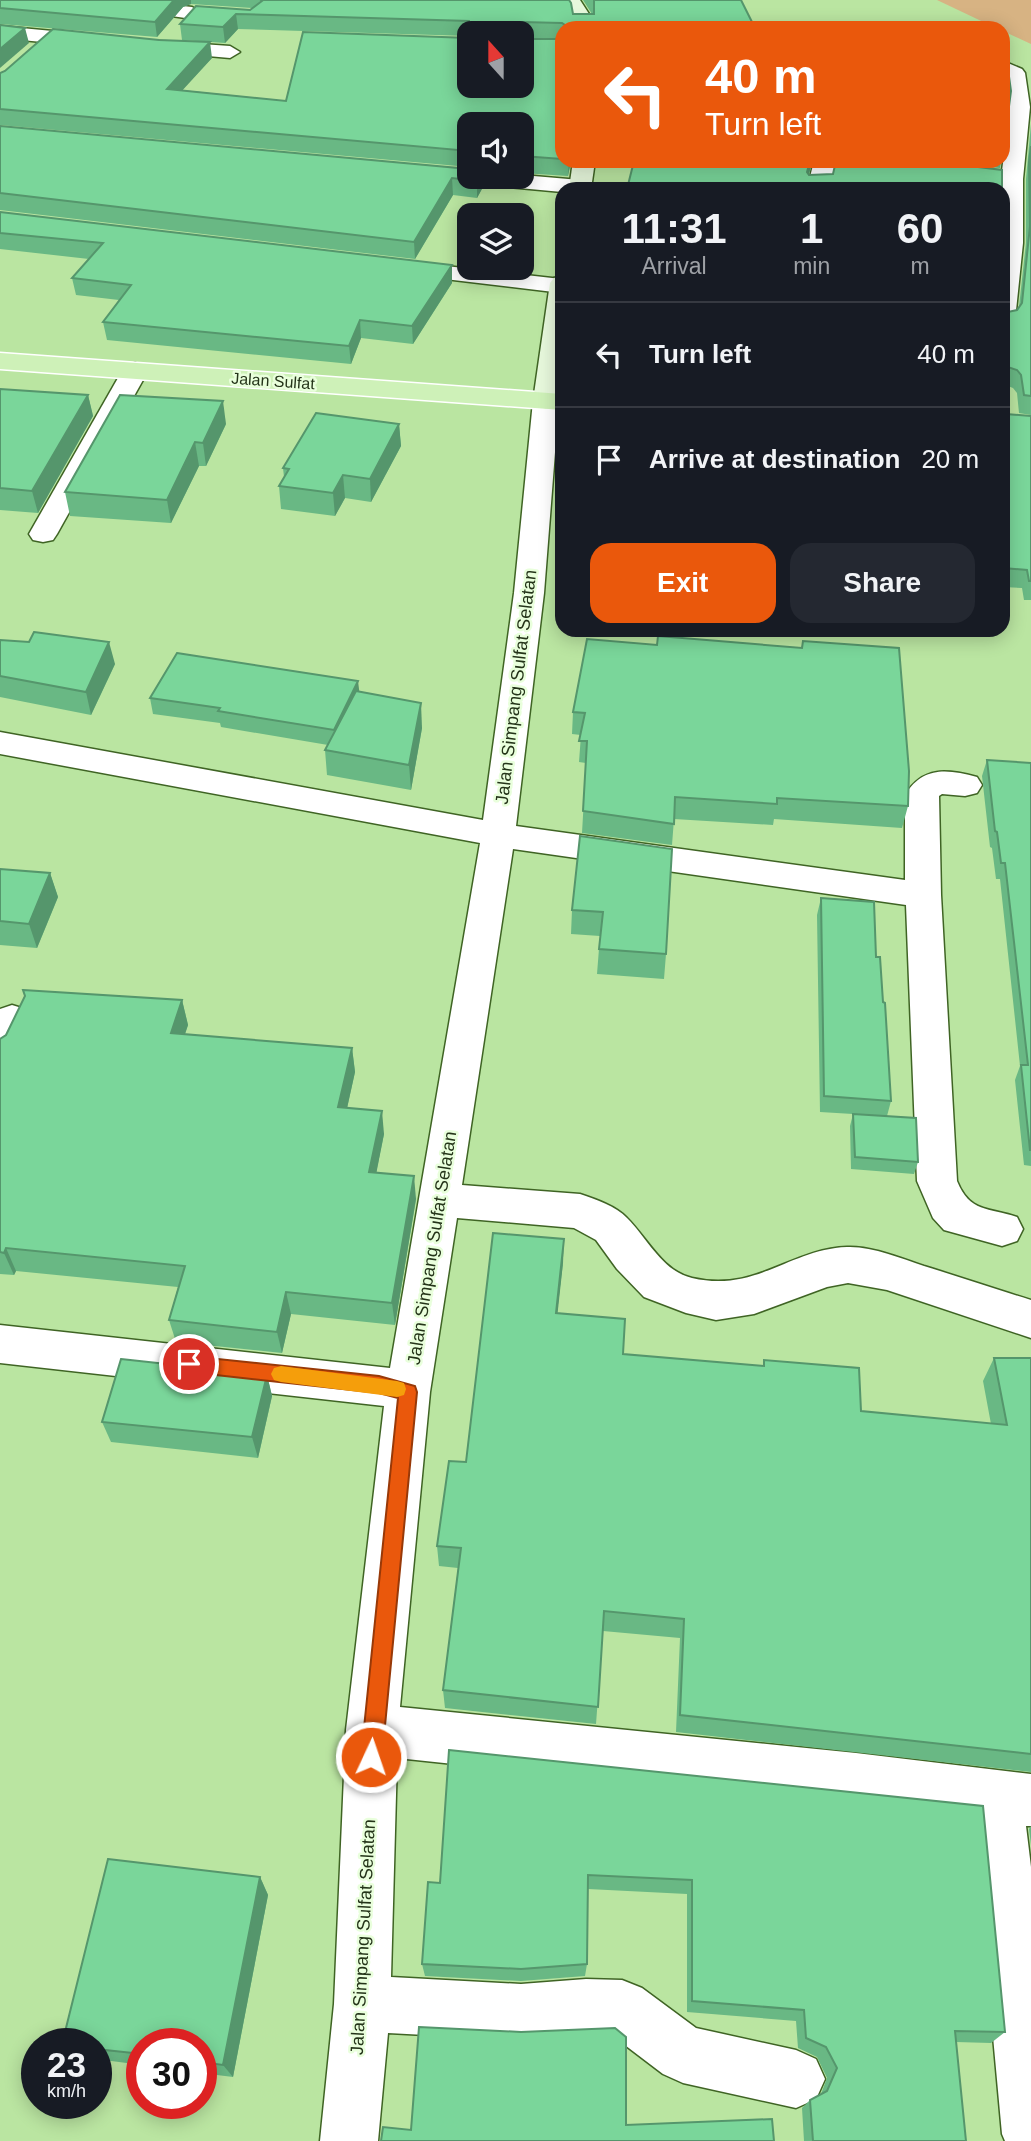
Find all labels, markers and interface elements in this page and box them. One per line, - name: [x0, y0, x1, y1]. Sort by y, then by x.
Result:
- north arrow: [457, 21, 534, 98]
- map controls: [457, 21, 534, 280]
- icon: left: [590, 49, 681, 140]
- text: 40 m: [705, 49, 817, 103]
- text: Turn left: [705, 106, 821, 142]
- button: sound: [457, 112, 534, 189]
- button: layers: [457, 203, 534, 280]
- text: 11:31: [622, 205, 727, 252]
- text: 1: [800, 205, 823, 252]
- text: 60: [897, 205, 943, 252]
- text: Arrival: [641, 253, 707, 279]
- text: min: [793, 253, 830, 279]
- text: m: [910, 253, 930, 279]
- icon: left: [590, 336, 628, 374]
- text: Turn left: [649, 339, 751, 369]
- text: 40 m: [917, 339, 975, 369]
- street label: Jalan Sulfat: [231, 370, 316, 392]
- icon: arrive: [590, 441, 628, 479]
- text: Arrive at destination: [649, 444, 900, 474]
- text: 20 m: [921, 444, 979, 474]
- button: Exit: [590, 543, 776, 623]
- button: Share: [790, 543, 975, 623]
- street label: Jalan Simpang Sulfat Selatan: [492, 569, 540, 805]
- street label: Jalan Simpang Sulfat Selatan: [404, 1130, 460, 1366]
- pin: [159, 1334, 219, 1394]
- icon: arrive: [170, 1345, 208, 1383]
- position arrow: [334, 1720, 408, 1794]
- street label: Jalan Simpang Sulfat Selatan: [347, 1819, 379, 2055]
- speed limit sign: 30: [126, 2028, 217, 2119]
- text: 23: [47, 2045, 86, 2084]
- text: km/h: [47, 2081, 86, 2101]

